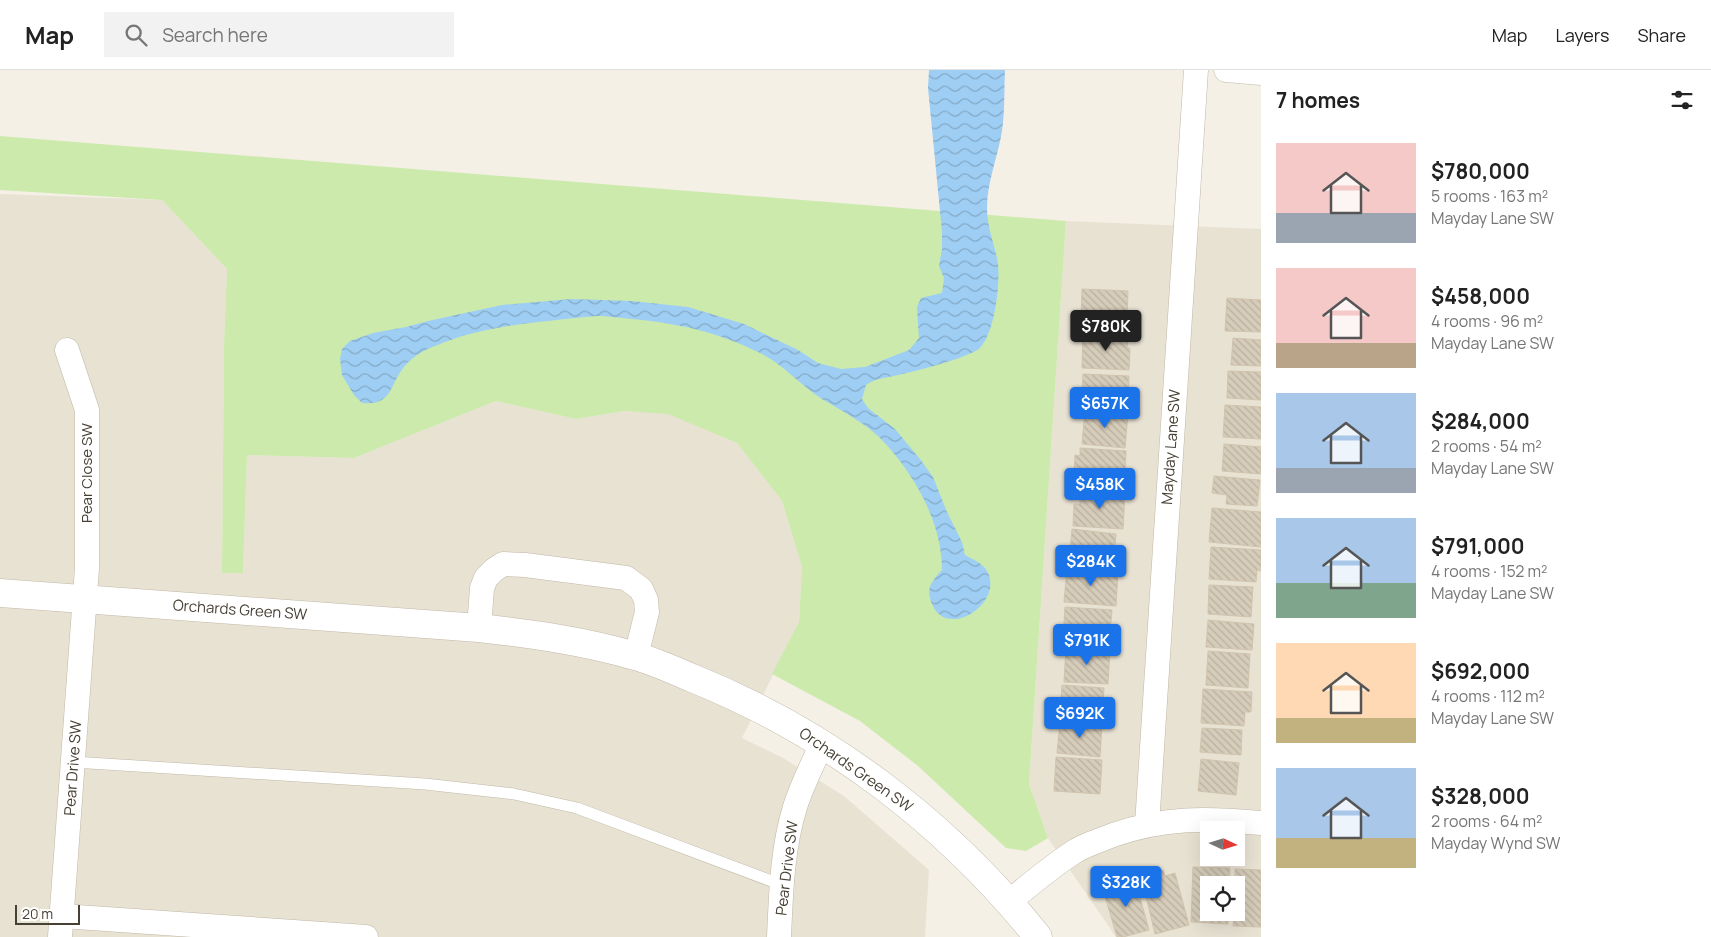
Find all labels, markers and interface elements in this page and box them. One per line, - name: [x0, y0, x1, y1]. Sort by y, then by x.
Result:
- search box: [104, 12, 454, 57]
- text: Map: [25, 18, 74, 51]
- icon: search: [122, 21, 150, 49]
- text: Search here: [162, 22, 268, 48]
- text: Map: [1492, 23, 1527, 47]
- text: Layers: [1555, 23, 1609, 47]
- text: Share: [1637, 23, 1686, 47]
- text: 7 homes: [1276, 86, 1360, 114]
- icon: filters: [1668, 86, 1696, 114]
- text: $780,000: [1431, 157, 1530, 185]
- icon: home: [1316, 163, 1376, 223]
- text: 5 rooms · 163 m²: [1431, 185, 1548, 207]
- text: Mayday Lane SW: [1431, 207, 1554, 229]
- text: $458,000: [1431, 282, 1530, 310]
- icon: home: [1316, 288, 1376, 348]
- pin: $780K: [1071, 310, 1141, 352]
- text: 4 rooms · 96 m²: [1431, 310, 1543, 332]
- text: $780K: [1081, 315, 1131, 337]
- text: Mayday Lane SW: [1431, 332, 1554, 354]
- pin: $657K: [1070, 386, 1140, 429]
- street label: Mayday Lane SW: [1156, 389, 1185, 505]
- text: $657K: [1081, 392, 1129, 414]
- text: $284,000: [1431, 407, 1530, 435]
- icon: home: [1316, 413, 1376, 473]
- street label: Pear Close SW: [76, 423, 97, 523]
- text: 2 rooms · 54 m²: [1431, 435, 1542, 457]
- text: Mayday Lane SW: [1431, 457, 1554, 479]
- pin: $458K: [1065, 468, 1135, 510]
- text: $458K: [1075, 473, 1125, 495]
- text: $791,000: [1431, 532, 1525, 560]
- icon: home: [1316, 538, 1376, 598]
- pin: $284K: [1056, 544, 1126, 587]
- text: $284K: [1066, 550, 1116, 572]
- text: 4 rooms · 152 m²: [1431, 560, 1547, 582]
- text: Mayday Lane SW: [1431, 582, 1554, 604]
- street label: Orchards Green SW: [172, 594, 308, 625]
- pin: $791K: [1052, 624, 1122, 666]
- text: $791K: [1064, 629, 1110, 651]
- text: $692,000: [1431, 657, 1530, 685]
- icon: home: [1316, 663, 1376, 723]
- text: 4 rooms · 112 m²: [1431, 685, 1545, 707]
- pin: $692K: [1045, 696, 1115, 739]
- text: $692K: [1055, 702, 1105, 724]
- text: Mayday Lane SW: [1431, 707, 1554, 729]
- street label: Pear Drive SW: [59, 720, 86, 816]
- street label: Orchards Green SW: [795, 722, 917, 817]
- text: $328,000: [1431, 782, 1530, 810]
- icon: home: [1316, 788, 1376, 848]
- text: 2 rooms · 64 m²: [1431, 810, 1542, 832]
- street label: Pear Drive SW: [770, 819, 803, 917]
- north arrow: [1200, 821, 1245, 866]
- map controls: [1200, 821, 1245, 921]
- text: Mayday Wynd SW: [1431, 832, 1561, 854]
- pin: $328K: [1091, 866, 1161, 908]
- text: $328K: [1101, 871, 1151, 893]
- button: locate: [1200, 876, 1245, 921]
- scale bar: [15, 902, 80, 925]
- text: 20 m: [22, 904, 53, 923]

